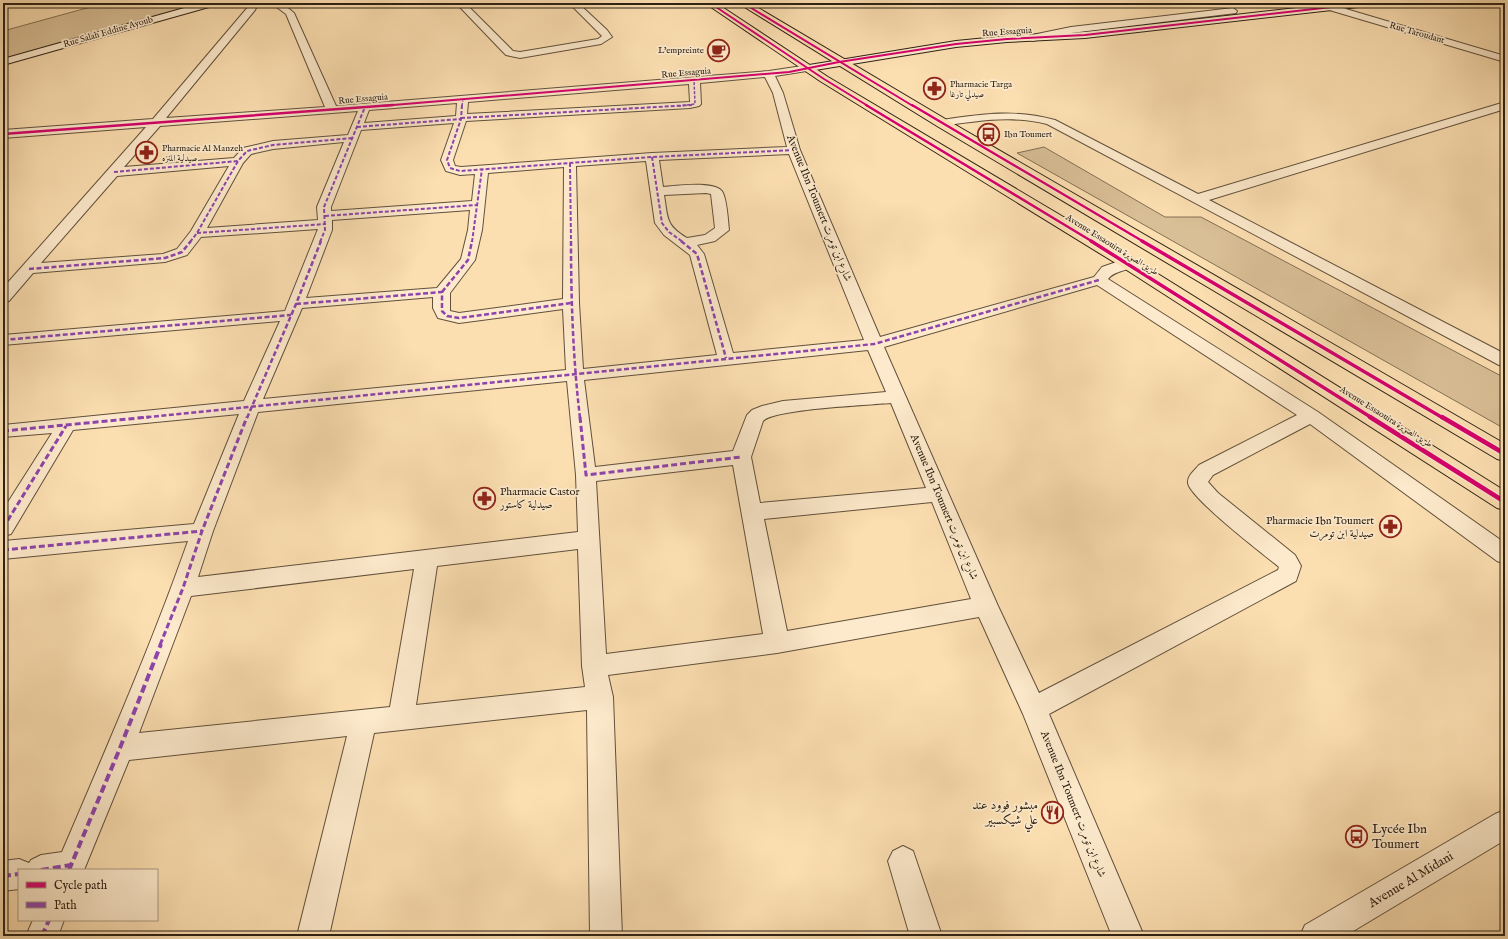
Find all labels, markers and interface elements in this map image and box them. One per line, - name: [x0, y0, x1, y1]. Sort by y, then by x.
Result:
- street label: Rue Salah Eddine Ayoub: [62, 14, 154, 50]
- street label: Rue Taroudant: [1388, 20, 1446, 46]
- street label: Rue Essaguia: [982, 25, 1032, 39]
- cafe icon: L'empreinte: [706, 37, 732, 63]
- place label: L'empreinte: [658, 45, 704, 56]
- street label: Rue Essaguia: [661, 65, 711, 81]
- pharmacy icon: Pharmacie Targa صيدلي تارغا: [921, 76, 947, 102]
- place label: Pharmacie Targa صيدلي تارغا: [950, 79, 1012, 102]
- street label: Rue Essaguia: [338, 91, 388, 107]
- bus stop icon: Ibn Toumert: [975, 121, 1001, 147]
- place label: Ibn Toumert: [1004, 129, 1052, 140]
- street label: Avenue Ibn Toumert شارع ابن تومرت: [781, 132, 855, 284]
- pharmacy icon: Pharmacie Al Manzeh صيدلية المنزه: [133, 140, 159, 166]
- place label: Pharmacie Al Manzeh صيدلية المنزه: [162, 143, 243, 164]
- street label: Avenue Essaouira طريق الصويرة: [1063, 211, 1160, 278]
- street label: Avenue Essaouira طريق الصويرة: [1337, 383, 1434, 450]
- street label: Avenue Ibn Toumert شارع ابن تومرت: [905, 431, 981, 583]
- pharmacy icon: Pharmacie Castor صيدلية كاستور: [472, 485, 498, 511]
- place label: Pharmacie Castor صيدلية كاستور: [499, 485, 580, 512]
- place label: Pharmacie Ibn Toumert صيدلية ابن تومرت: [1266, 514, 1374, 541]
- pharmacy icon: Pharmacie Ibn Toumert صيدلية ابن تومرت: [1377, 514, 1403, 540]
- street label: Avenue Ibn Toumert شارع ابن تومرت: [1035, 728, 1109, 880]
- place label: مبشور فوود عند علي شيكسبير: [972, 797, 1038, 833]
- restaurant icon: مبشور فوود عند علي شيكسبير: [1040, 799, 1066, 825]
- place label: Lycée Ibn Toumert: [1372, 821, 1427, 853]
- bus stop icon: Lycée Ibn Toumert: [1344, 823, 1370, 849]
- street label: Avenue Al Midani: [1364, 848, 1457, 913]
- legend: [18, 869, 158, 921]
- text: Cycle path: [54, 878, 108, 894]
- text: Path: [54, 898, 77, 913]

